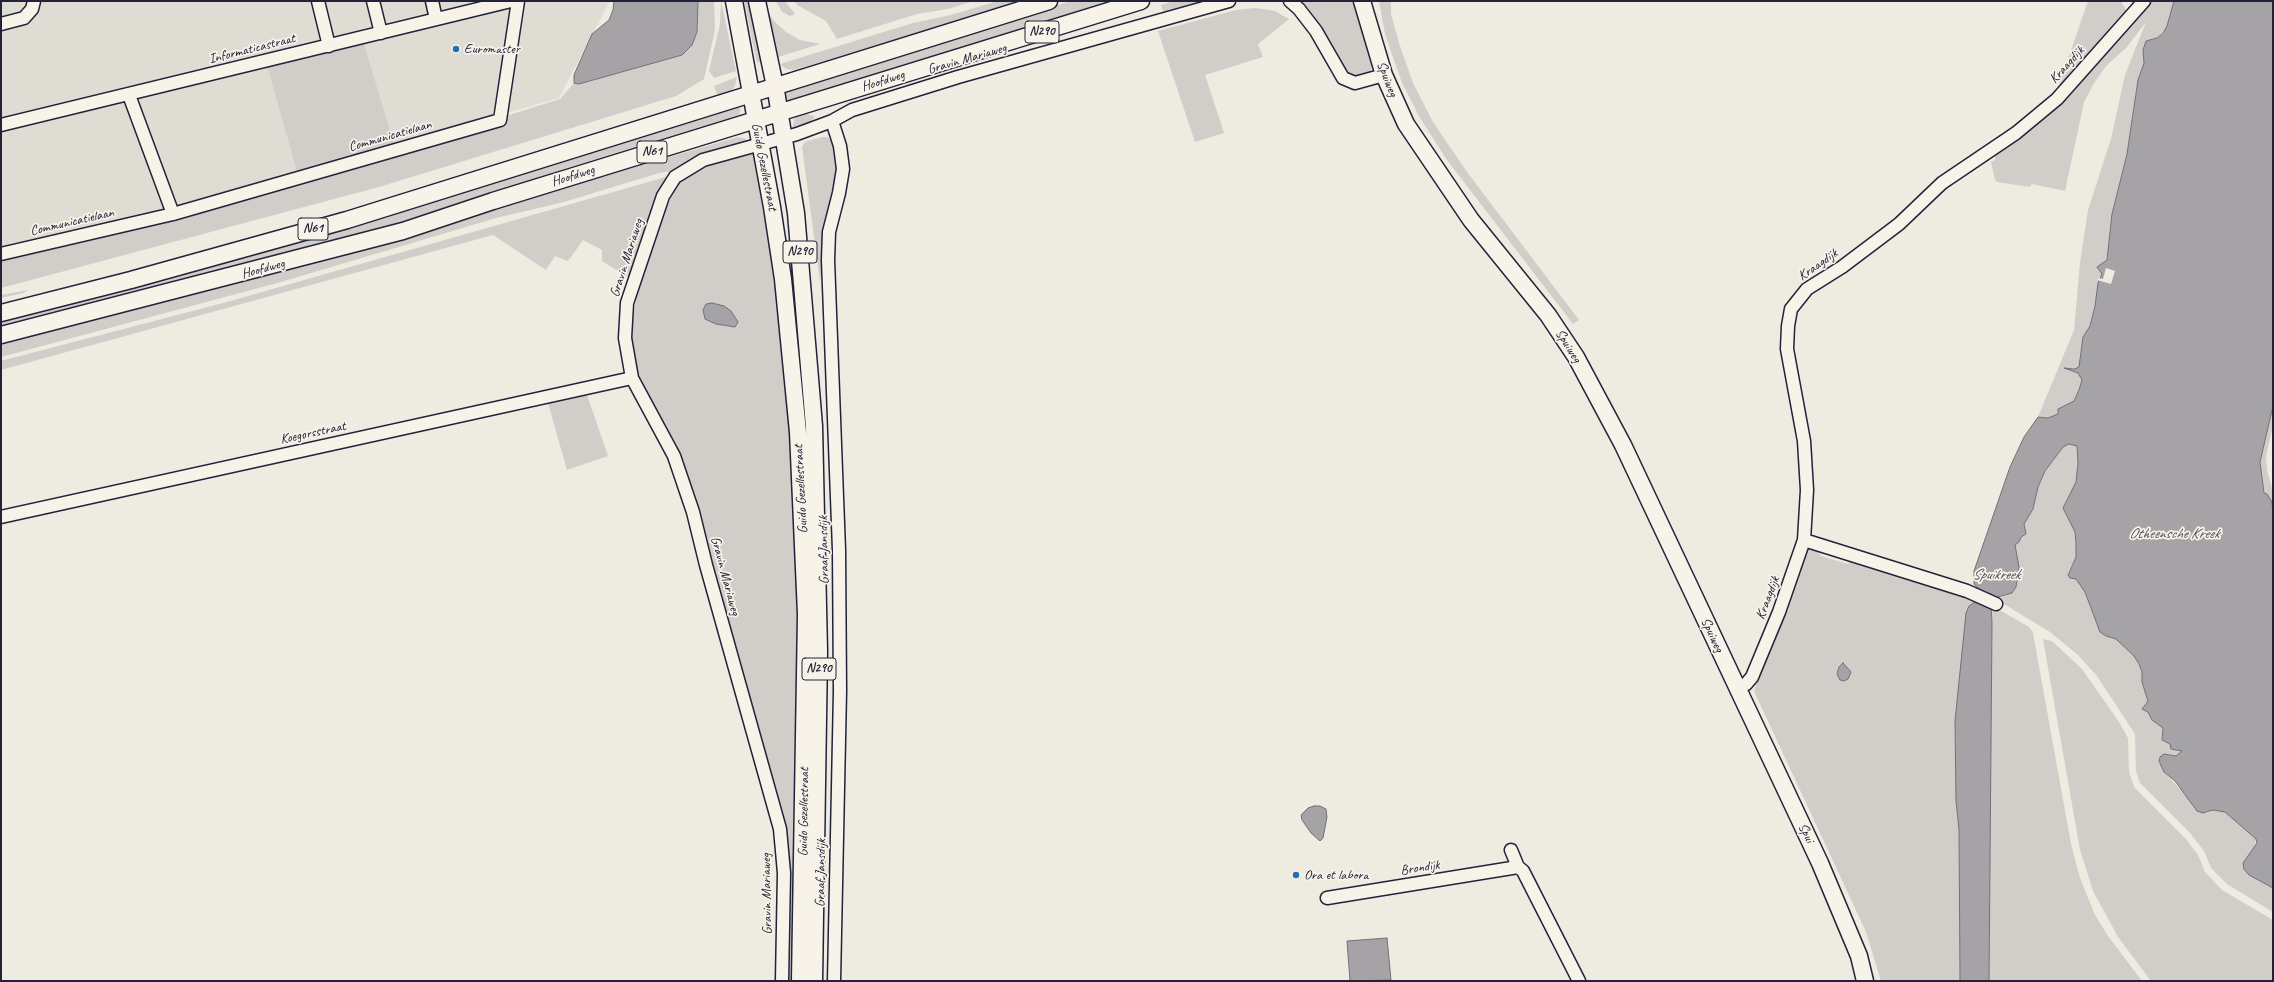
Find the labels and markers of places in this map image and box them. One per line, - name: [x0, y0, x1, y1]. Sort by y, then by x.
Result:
- place label: Euromaster: [464, 41, 520, 57]
- marker: Euromaster: [451, 44, 461, 54]
- place label: Ora et labora: [1304, 867, 1368, 883]
- marker: Ora et labora: [1291, 870, 1301, 880]

